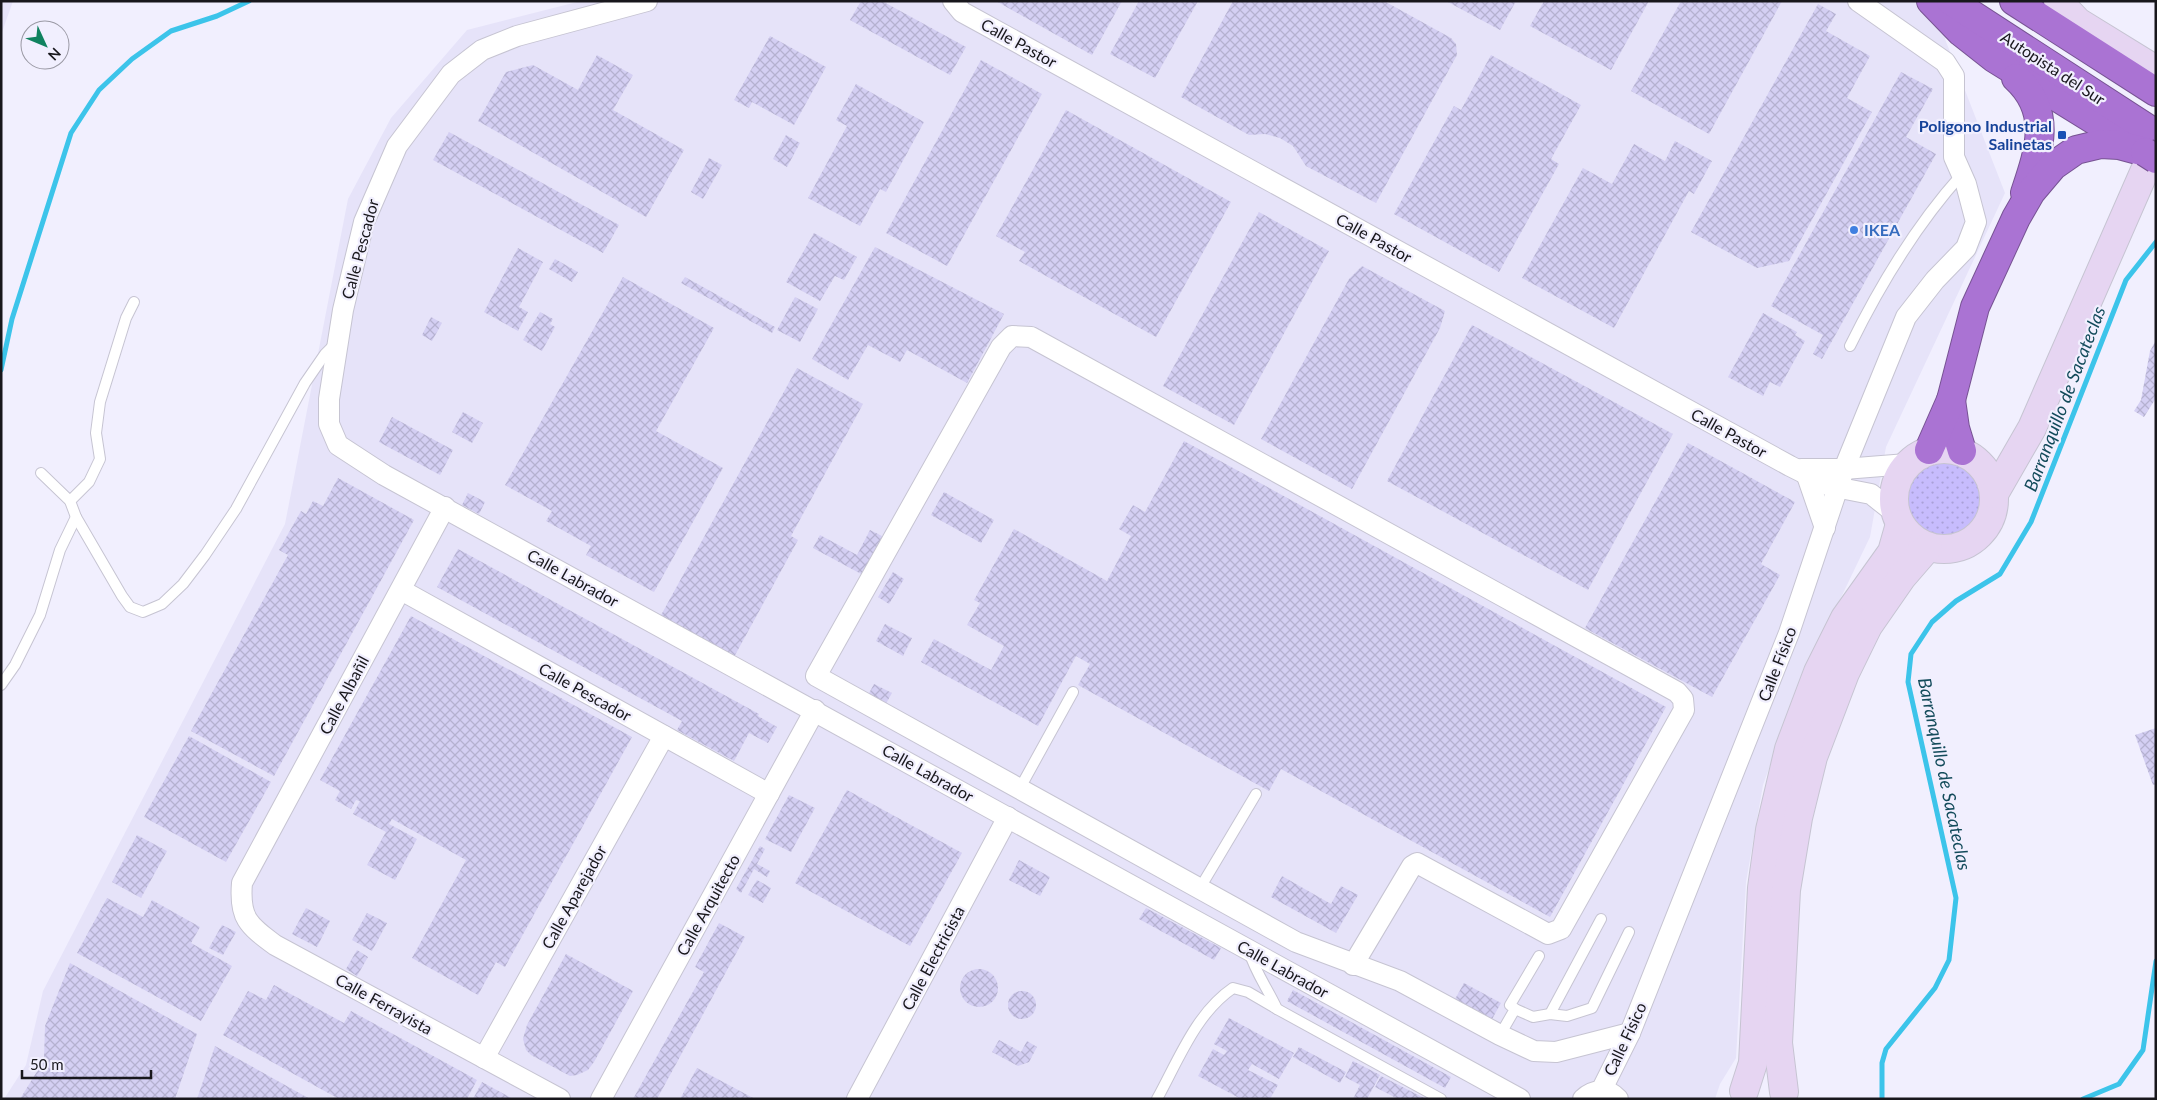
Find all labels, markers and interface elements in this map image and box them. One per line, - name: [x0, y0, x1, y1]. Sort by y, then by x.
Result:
- street label: Calle Pastor: [978, 14, 1061, 71]
- north arrow: [20, 20, 70, 70]
- street label: Autopista del Sur: [1998, 27, 2109, 108]
- text: N: [45, 45, 65, 64]
- place label: Poligono Industrial Salinetas: [1919, 116, 2052, 153]
- marker: Poligono Industrial Salinetas: [2056, 129, 2068, 141]
- street label: Calle Pescador: [337, 197, 382, 301]
- street label: Calle Pastor: [1333, 209, 1416, 266]
- place label: IKEA: [1864, 220, 1901, 239]
- marker: IKEA: [1848, 224, 1860, 236]
- water label: Barranquillo de Sacateclas: [2019, 303, 2110, 494]
- street label: Calle Pastor: [1688, 404, 1771, 461]
- street label: Calle Labrador: [524, 545, 622, 611]
- street label: Calle Físico: [1754, 624, 1799, 704]
- street label: Calle Albañil: [315, 652, 372, 737]
- street label: Calle Pescador: [536, 658, 635, 725]
- water label: Barranquillo de Sacateclas: [1914, 675, 1976, 872]
- street label: Calle Labrador: [879, 740, 977, 806]
- street label: Calle Aparejador: [537, 841, 610, 952]
- street label: Calle Arquitecto: [672, 851, 743, 959]
- street label: Calle Electricista: [897, 902, 968, 1013]
- street label: Calle Labrador: [1234, 936, 1332, 1002]
- street label: Calle Ferrayista: [333, 969, 436, 1038]
- street label: Calle Físico: [1599, 999, 1650, 1078]
- scale bar: [22, 1048, 151, 1080]
- text: 50 m: [30, 1055, 64, 1073]

